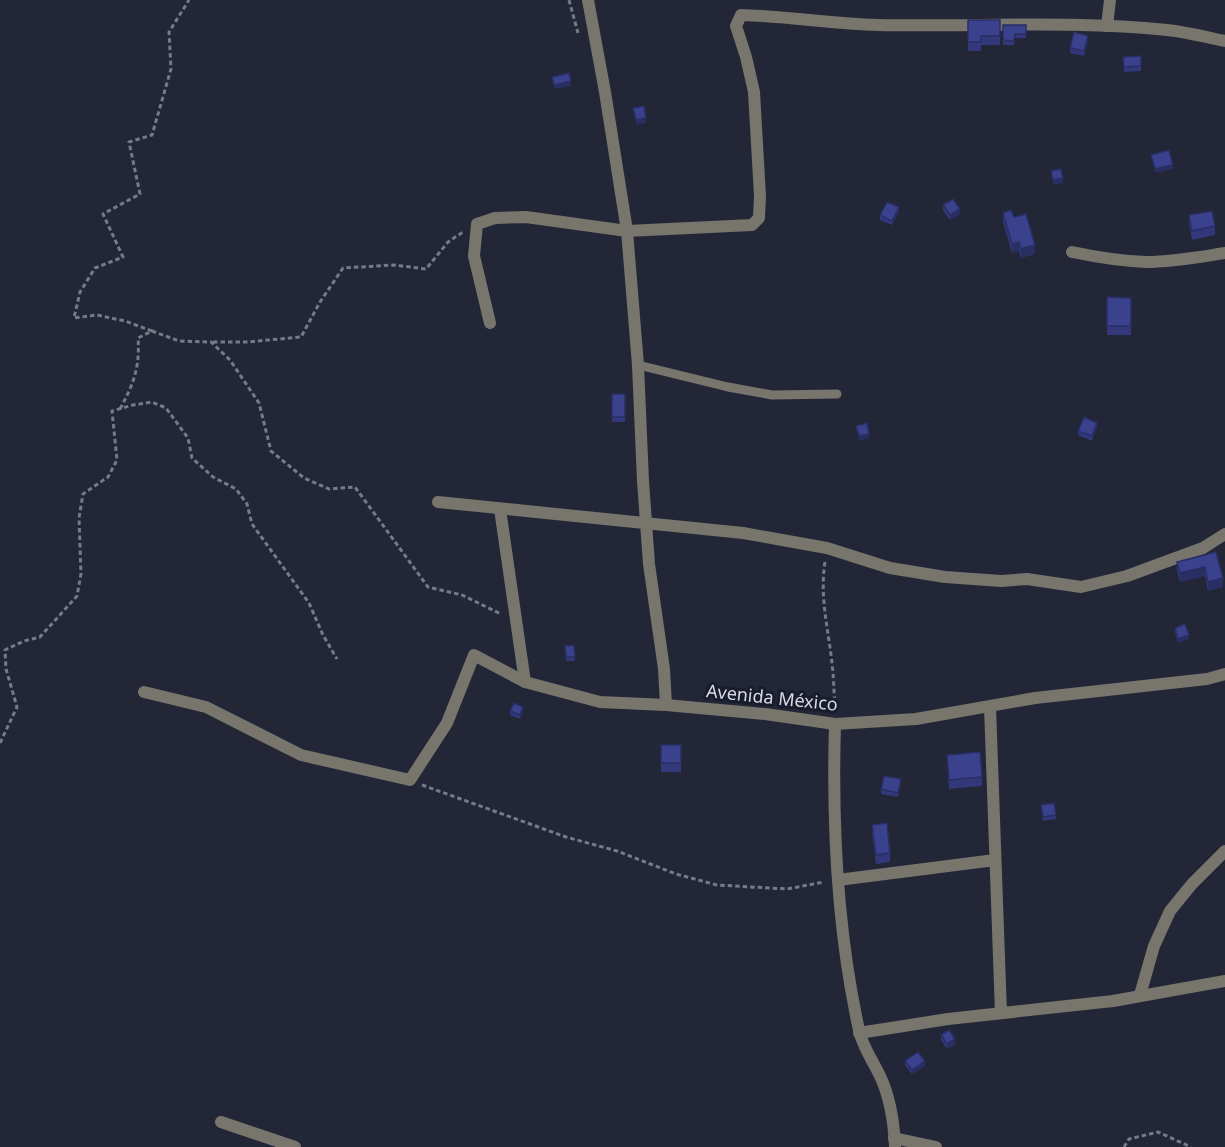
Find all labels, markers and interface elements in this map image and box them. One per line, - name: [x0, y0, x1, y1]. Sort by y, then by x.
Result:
- street label: Avenida México: [705, 678, 839, 716]

